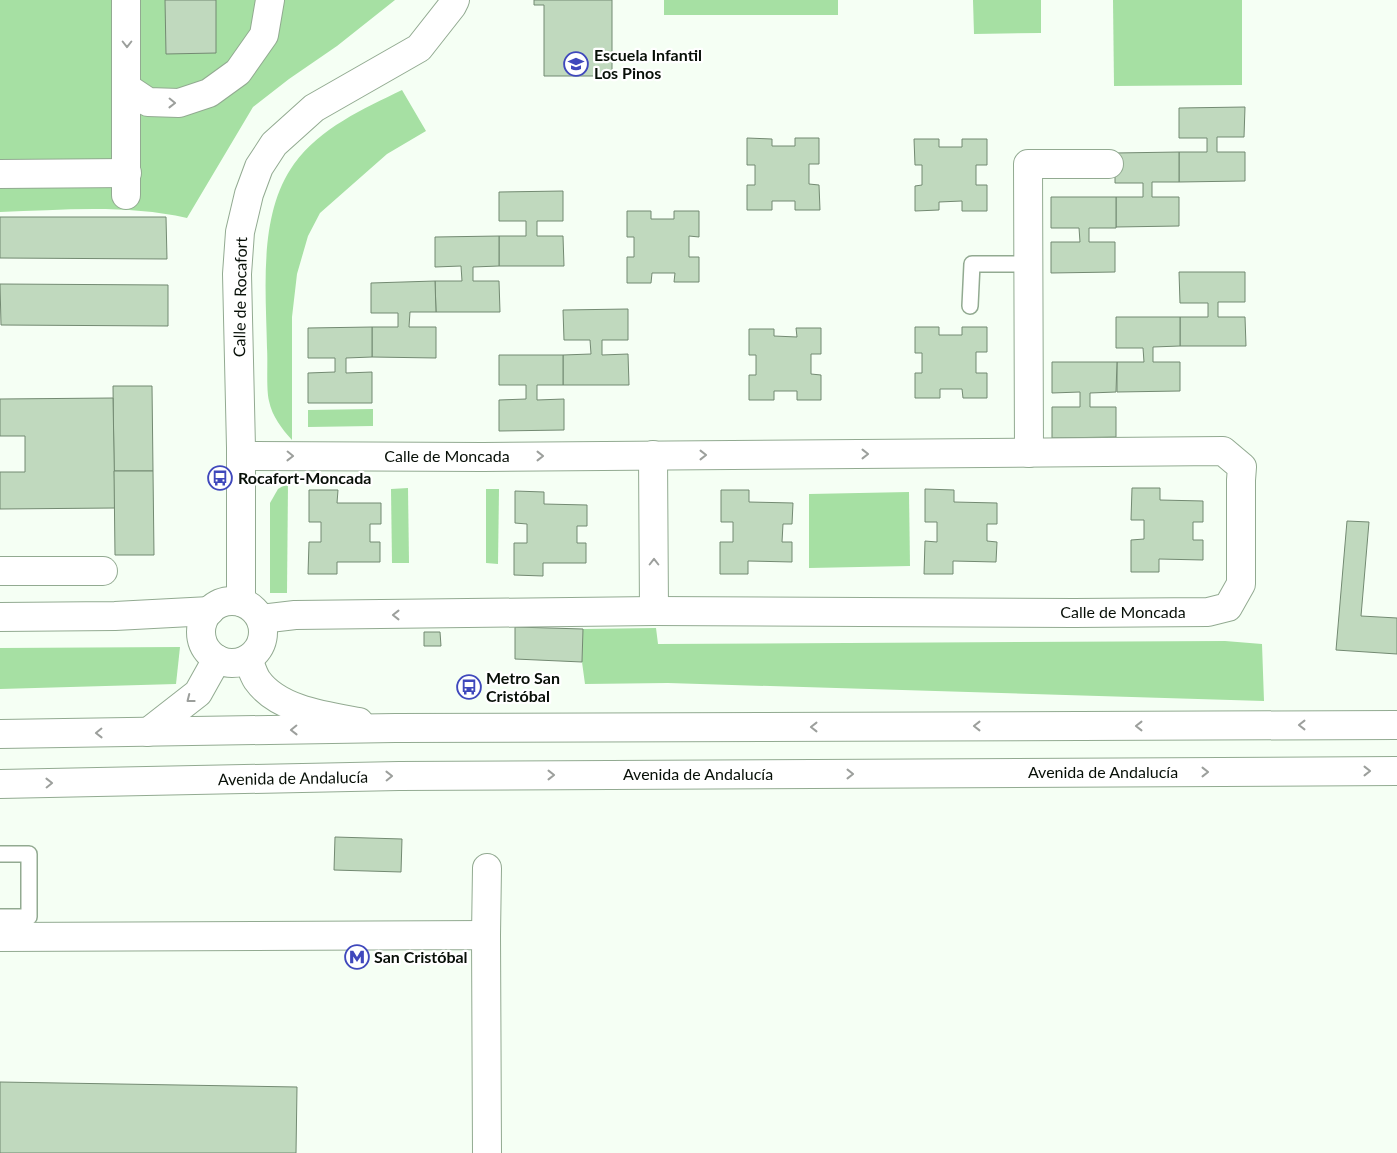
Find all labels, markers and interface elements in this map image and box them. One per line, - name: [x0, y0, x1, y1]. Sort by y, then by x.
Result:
- one-way arrow: [122, 40, 132, 48]
- place label: Escuela Infantil Los Pinos: [594, 45, 702, 82]
- school or university icon: Escuela Infantil Los Pinos: [563, 51, 589, 77]
- one-way arrow: [168, 97, 176, 108]
- street label: Calle de Rocafort: [229, 236, 250, 357]
- street label: Calle de Moncada: [384, 446, 510, 465]
- one-way arrow: [862, 449, 869, 459]
- one-way arrow: [699, 450, 707, 460]
- one-way arrow: [286, 451, 294, 461]
- one-way arrow: [536, 451, 544, 461]
- bus stop icon: Rocafort-Moncada: [207, 465, 233, 491]
- place label: Rocafort-Moncada: [238, 468, 371, 487]
- one-way arrow: [649, 558, 659, 566]
- street label: Calle de Moncada: [1060, 602, 1186, 621]
- one-way arrow: [392, 610, 400, 620]
- place label: Metro San Cristóbal: [486, 668, 560, 705]
- bus stop icon: Metro San Cristóbal: [456, 674, 482, 700]
- one-way arrow: [187, 694, 196, 702]
- one-way arrow: [1298, 720, 1306, 730]
- one-way arrow: [973, 721, 980, 731]
- one-way arrow: [1135, 721, 1143, 731]
- one-way arrow: [810, 722, 818, 732]
- one-way arrow: [290, 725, 298, 735]
- one-way arrow: [95, 728, 102, 738]
- street label: Avenida de Andalucía: [1028, 762, 1178, 781]
- street label: Avenida de Andalucía: [623, 764, 773, 783]
- one-way arrow: [1364, 766, 1371, 776]
- street label: Avenida de Andalucía: [218, 767, 368, 788]
- one-way arrow: [1201, 767, 1209, 777]
- one-way arrow: [846, 769, 854, 779]
- one-way arrow: [548, 770, 556, 780]
- one-way arrow: [386, 771, 393, 781]
- one-way arrow: [45, 778, 53, 788]
- metro station icon: San Cristóbal: [344, 944, 370, 970]
- place label: San Cristóbal: [374, 947, 468, 966]

